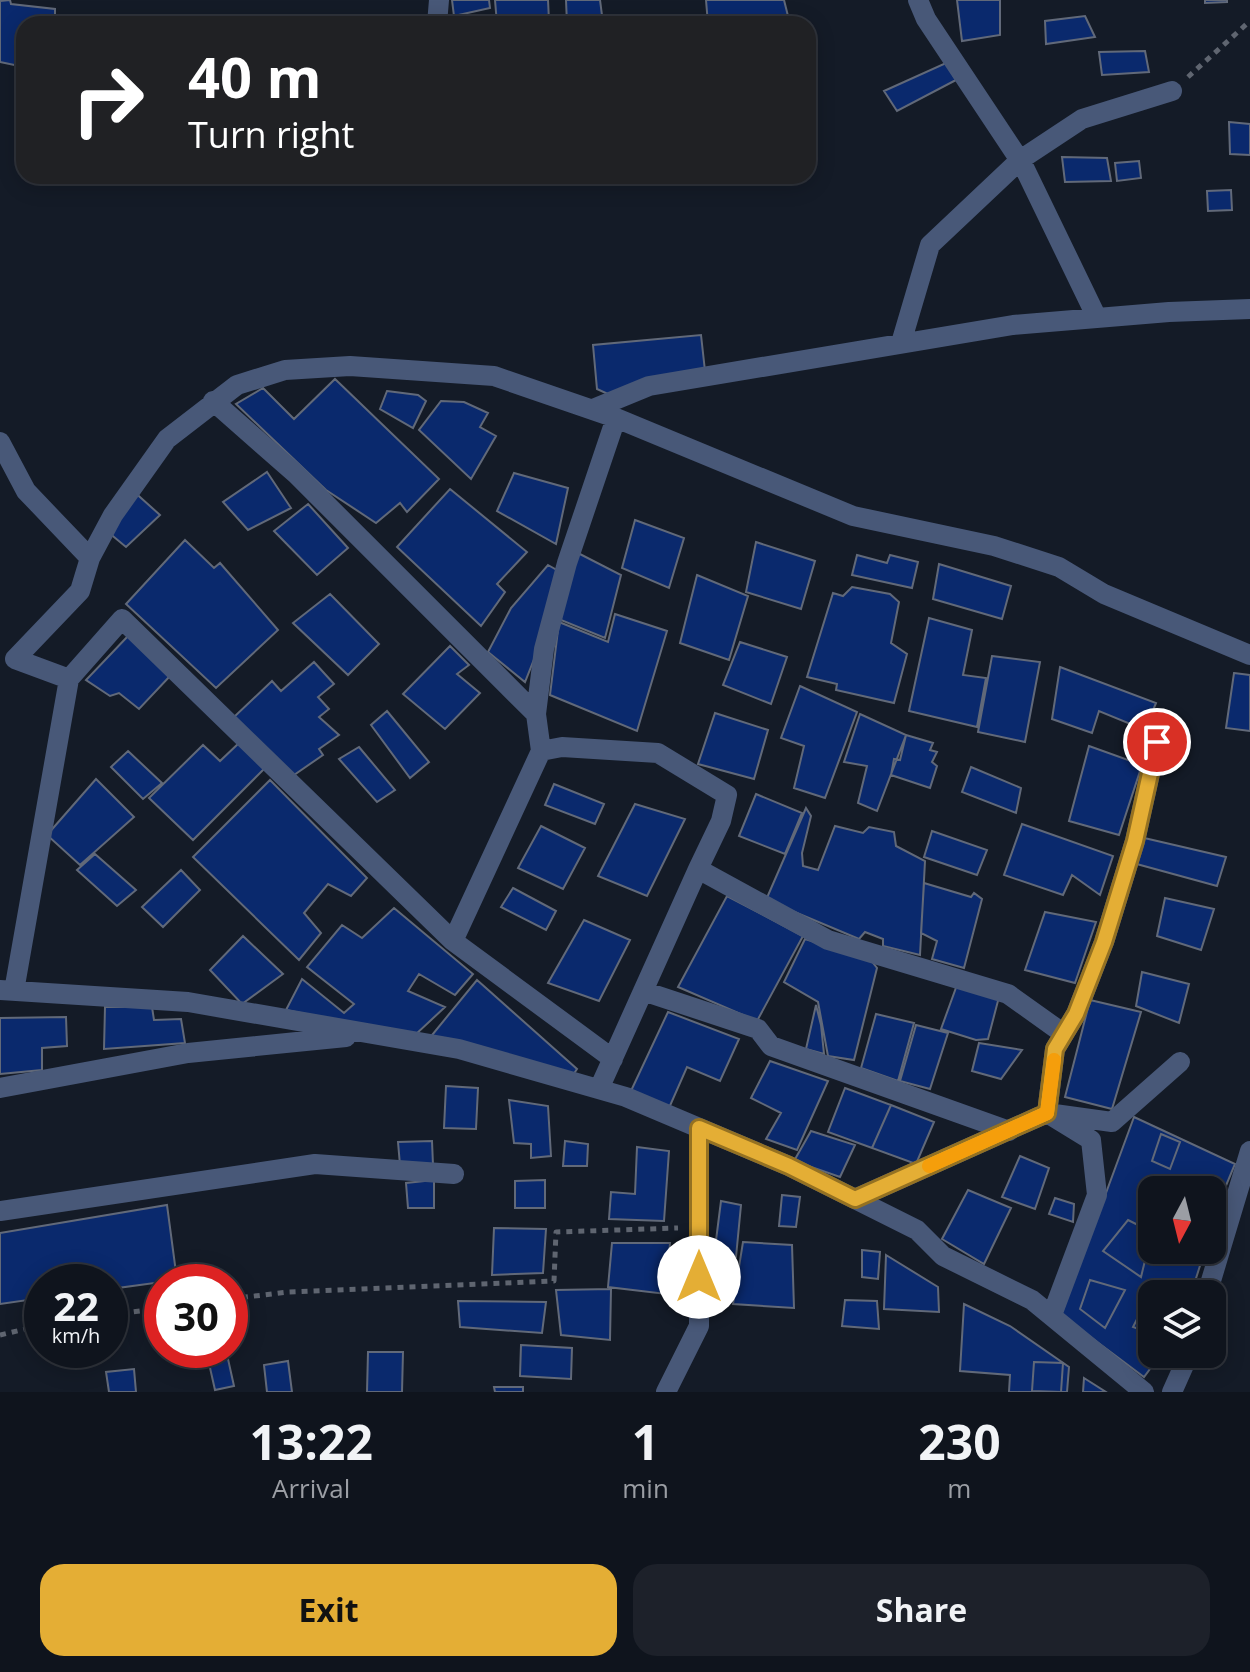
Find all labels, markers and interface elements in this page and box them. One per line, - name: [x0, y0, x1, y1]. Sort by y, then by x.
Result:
- text: 40 m: [188, 38, 322, 114]
- icon: right: [56, 48, 160, 152]
- text: Turn right: [188, 110, 354, 159]
- pin: [1123, 708, 1191, 776]
- icon: arrive: [1135, 720, 1179, 764]
- north arrow: [1138, 1176, 1226, 1264]
- map controls: [1138, 1176, 1226, 1368]
- position arrow: [657, 1235, 741, 1319]
- speed limit sign: 30: [144, 1264, 248, 1368]
- text: 22: [53, 1278, 99, 1333]
- button: layers: [1138, 1280, 1226, 1368]
- text: km/h: [52, 1322, 100, 1349]
- text: 13:22: [249, 1409, 373, 1474]
- text: 1: [632, 1409, 659, 1474]
- text: 230: [918, 1409, 1001, 1474]
- text: Arrival: [272, 1470, 350, 1506]
- text: min: [622, 1470, 669, 1506]
- text: m: [947, 1470, 971, 1506]
- button: Exit: [40, 1564, 617, 1656]
- button: Share: [633, 1564, 1210, 1656]

